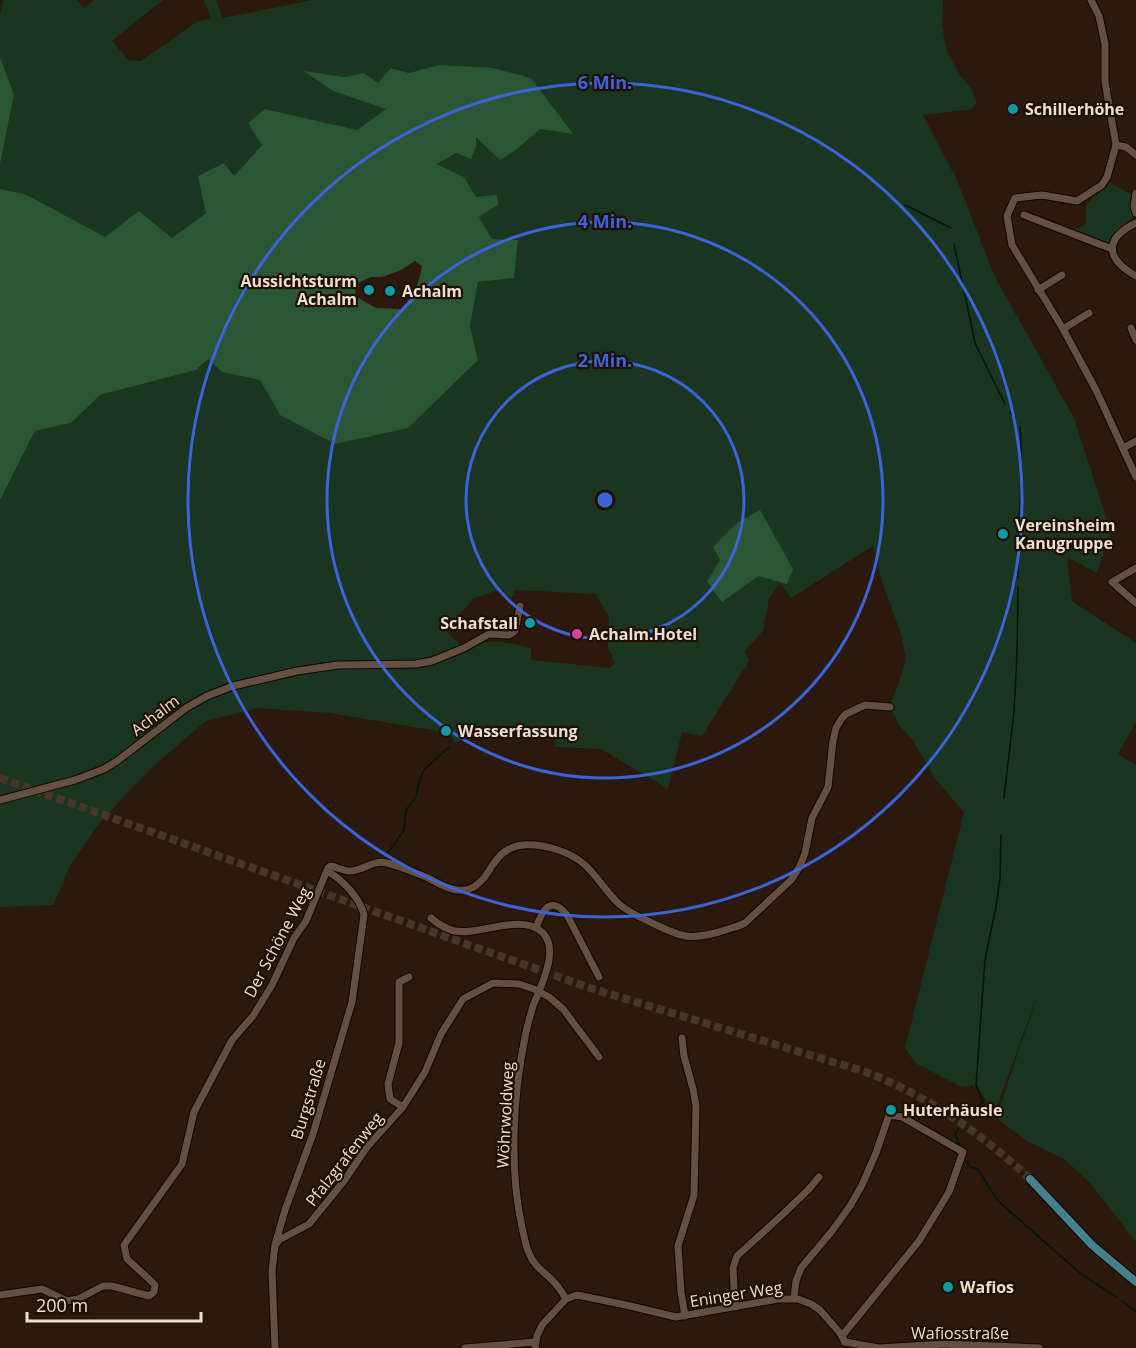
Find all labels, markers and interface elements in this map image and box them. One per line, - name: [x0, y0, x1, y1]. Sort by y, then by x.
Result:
- text: 6 Min.: [578, 70, 632, 94]
- place label: Schillerhöhe: [1025, 98, 1124, 120]
- marker: Schillerhöhe: [1006, 102, 1020, 116]
- text: 4 Min.: [578, 209, 632, 233]
- place label: Aussichtsturm Achalm: [241, 270, 357, 310]
- place label: Achalm: [402, 280, 462, 302]
- marker: Aussichtsturm Achalm: [362, 283, 376, 297]
- marker: Achalm: [383, 284, 397, 298]
- text: 2 Min.: [578, 348, 632, 372]
- centre of rings: [595, 490, 615, 510]
- place label: Vereinsheim Kanugruppe: [1015, 514, 1115, 554]
- marker: Vereinsheim Kanugruppe: [996, 527, 1010, 541]
- place label: Schafstall: [440, 612, 518, 634]
- marker: Schafstall: [523, 616, 537, 630]
- place label: Achalm.Hotel: [589, 623, 697, 645]
- marker: Achalm.Hotel: [570, 627, 584, 641]
- street label: Achalm: [126, 690, 184, 740]
- place label: Wasserfassung: [458, 720, 578, 742]
- marker: Wasserfassung: [439, 724, 453, 738]
- street label: Der Schöne Weg: [239, 882, 316, 1001]
- street label: Burgstraße: [285, 1056, 331, 1142]
- street label: Wöhrwoldweg: [491, 1061, 519, 1169]
- place label: Huterhäusle: [903, 1099, 1002, 1121]
- marker: Huterhäusle: [884, 1103, 898, 1117]
- street label: Pfalzgrafenweg: [300, 1107, 388, 1211]
- street label: Eninger Weg: [688, 1276, 784, 1312]
- place label: Wafios: [960, 1276, 1014, 1298]
- marker: Wafios: [941, 1280, 955, 1294]
- scale bar: [27, 1285, 201, 1323]
- text: 200 m: [36, 1293, 88, 1317]
- street label: Wafiosstraße: [911, 1322, 1009, 1344]

